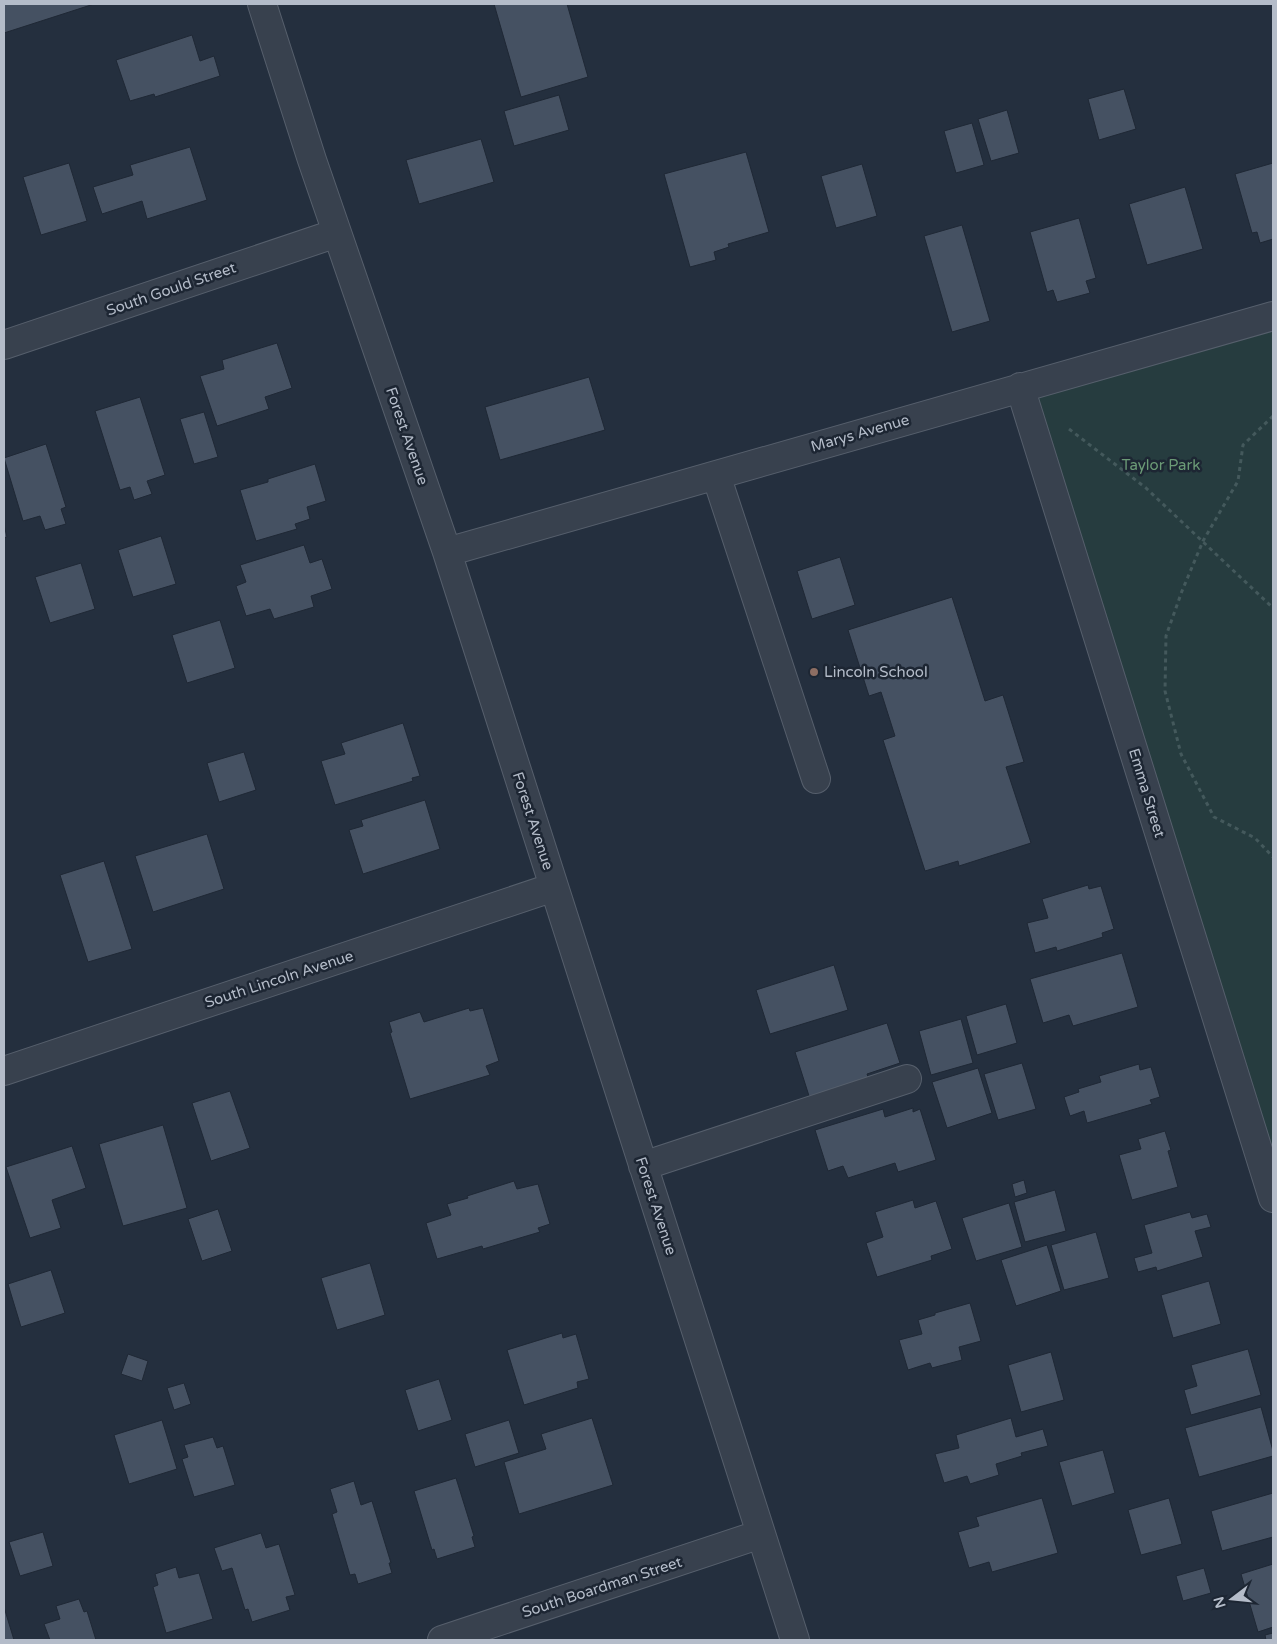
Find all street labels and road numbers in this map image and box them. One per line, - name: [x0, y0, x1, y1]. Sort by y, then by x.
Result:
- street label: South Gould Street: [104, 258, 238, 320]
- street label: Forest Avenue: [382, 385, 432, 487]
- street label: Marys Avenue: [809, 410, 911, 456]
- street label: Emma Street: [1125, 746, 1169, 840]
- street label: Forest Avenue: [509, 770, 557, 872]
- street label: South Lincoln Avenue: [202, 946, 356, 1012]
- street label: Forest Avenue: [632, 1155, 680, 1257]
- street label: South Boardman Street: [520, 1553, 685, 1621]

